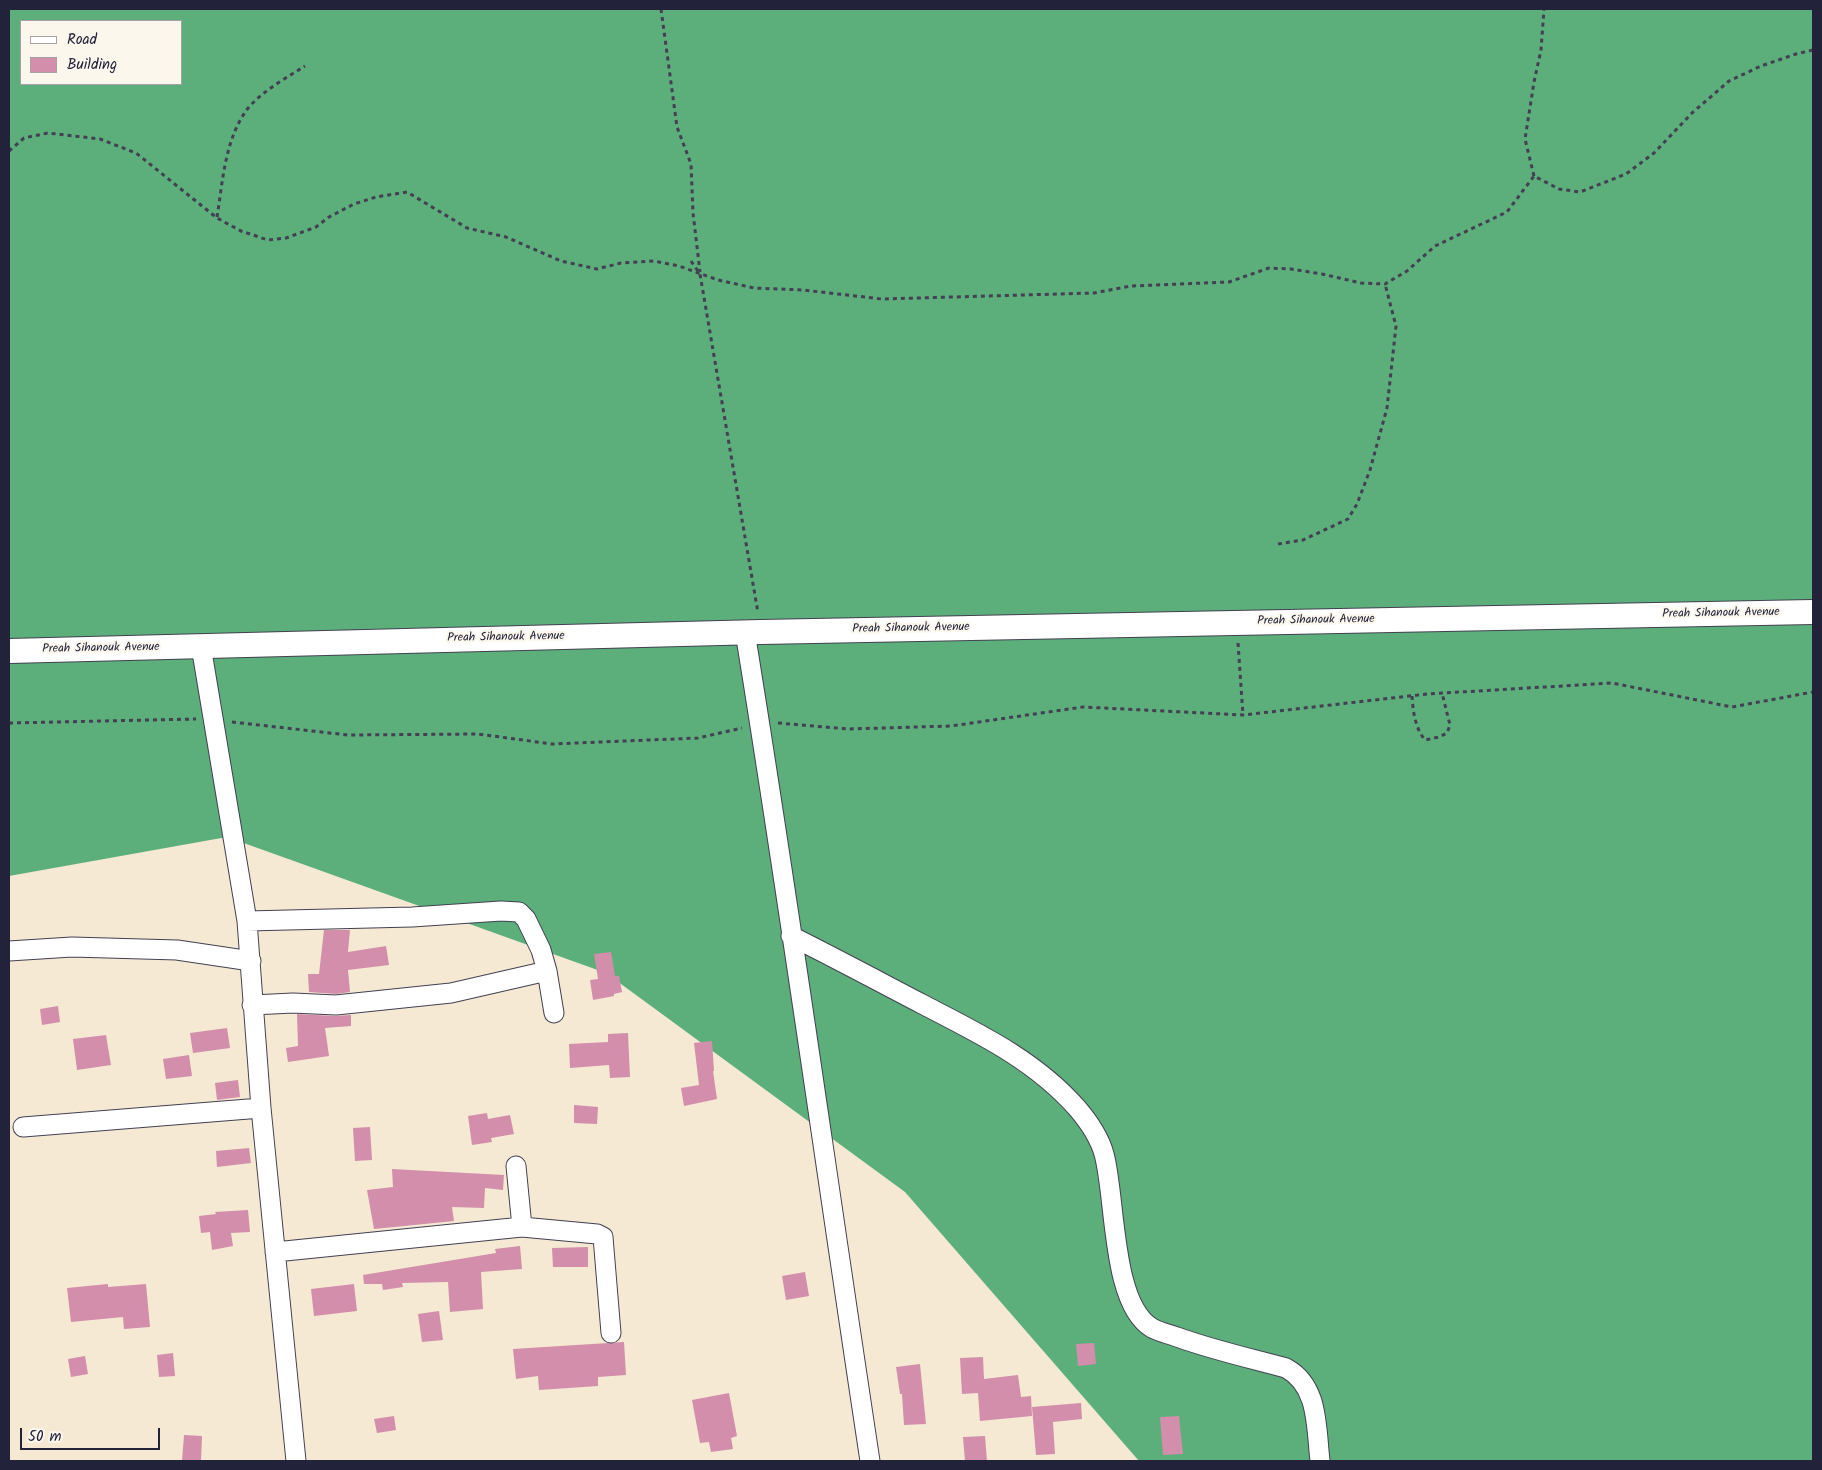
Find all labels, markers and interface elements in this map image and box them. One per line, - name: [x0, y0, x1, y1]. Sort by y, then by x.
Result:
- legend: [20, 20, 182, 85]
- text: Road: [67, 28, 97, 52]
- text: Building: [67, 53, 117, 77]
- street label: Preah Sihanouk Avenue: [1662, 606, 1780, 622]
- street label: Preah Sihanouk Avenue: [1257, 613, 1375, 629]
- street label: Preah Sihanouk Avenue: [852, 621, 970, 637]
- street label: Preah Sihanouk Avenue: [447, 630, 565, 646]
- street label: Preah Sihanouk Avenue: [42, 641, 160, 657]
- scale bar: [22, 1418, 162, 1450]
- text: 50 m: [28, 1425, 62, 1449]

